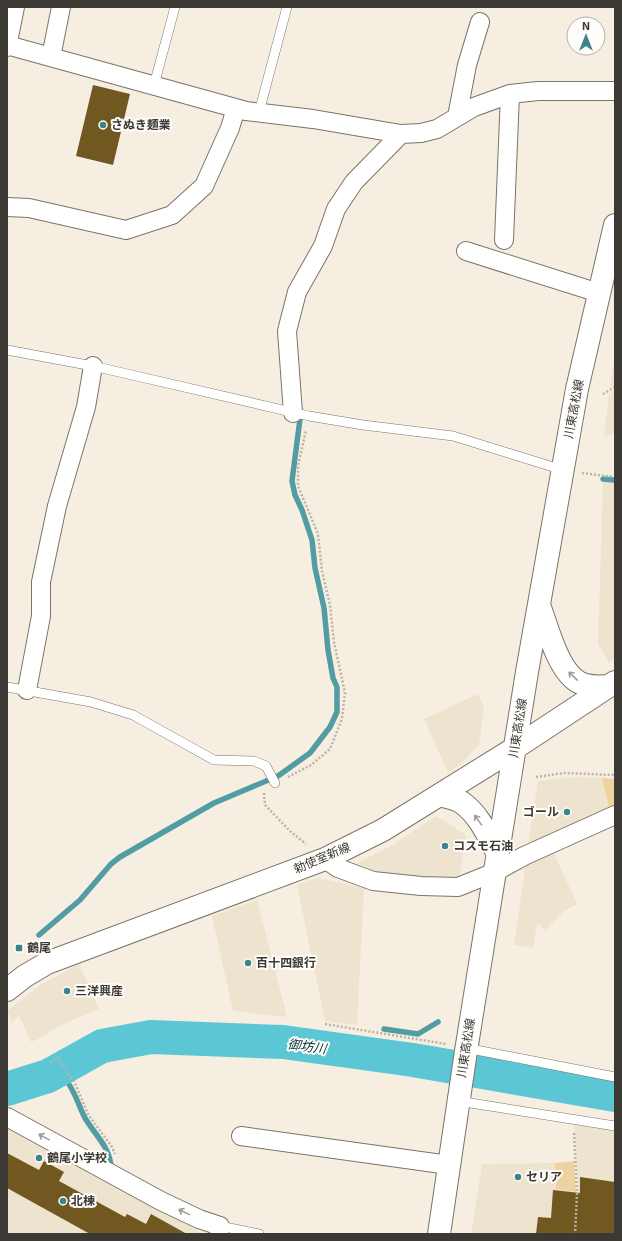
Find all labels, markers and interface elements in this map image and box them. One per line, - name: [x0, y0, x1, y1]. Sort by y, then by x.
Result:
- north arrow: [566, 16, 606, 56]
- text: N: [582, 19, 590, 32]
- place label: さぬき麺業: [111, 117, 171, 131]
- marker: さぬき麺業: [98, 120, 108, 130]
- street label: 川東高松線: [560, 378, 586, 440]
- one-way arrow: [568, 671, 578, 681]
- street label: 川東高松線: [505, 697, 529, 759]
- place label: ゴール: [523, 804, 559, 818]
- marker: ゴール: [562, 807, 572, 817]
- one-way arrow: [474, 815, 482, 826]
- place label: コスモ石油: [453, 838, 513, 852]
- street label: 勅使室新線: [291, 839, 352, 875]
- marker: コスモ石油: [440, 841, 450, 851]
- place label: 鶴尾: [27, 940, 51, 954]
- marker: 鶴尾: [14, 943, 24, 953]
- place label: 百十四銀行: [256, 955, 316, 969]
- marker: 百十四銀行: [243, 958, 253, 968]
- place label: 三洋興産: [75, 983, 123, 997]
- marker: 三洋興産: [62, 986, 72, 996]
- street label: 川東高松線: [453, 1017, 477, 1079]
- water label: 御坊川: [287, 1035, 329, 1057]
- one-way arrow: [39, 1133, 51, 1141]
- place label: 鶴尾小学校: [47, 1150, 107, 1164]
- marker: 鶴尾小学校: [34, 1153, 44, 1163]
- place label: セリア: [526, 1169, 562, 1183]
- marker: セリア: [513, 1172, 523, 1182]
- place label: 北棟: [71, 1193, 95, 1207]
- marker: 北棟: [58, 1196, 68, 1206]
- one-way arrow: [178, 1208, 190, 1215]

